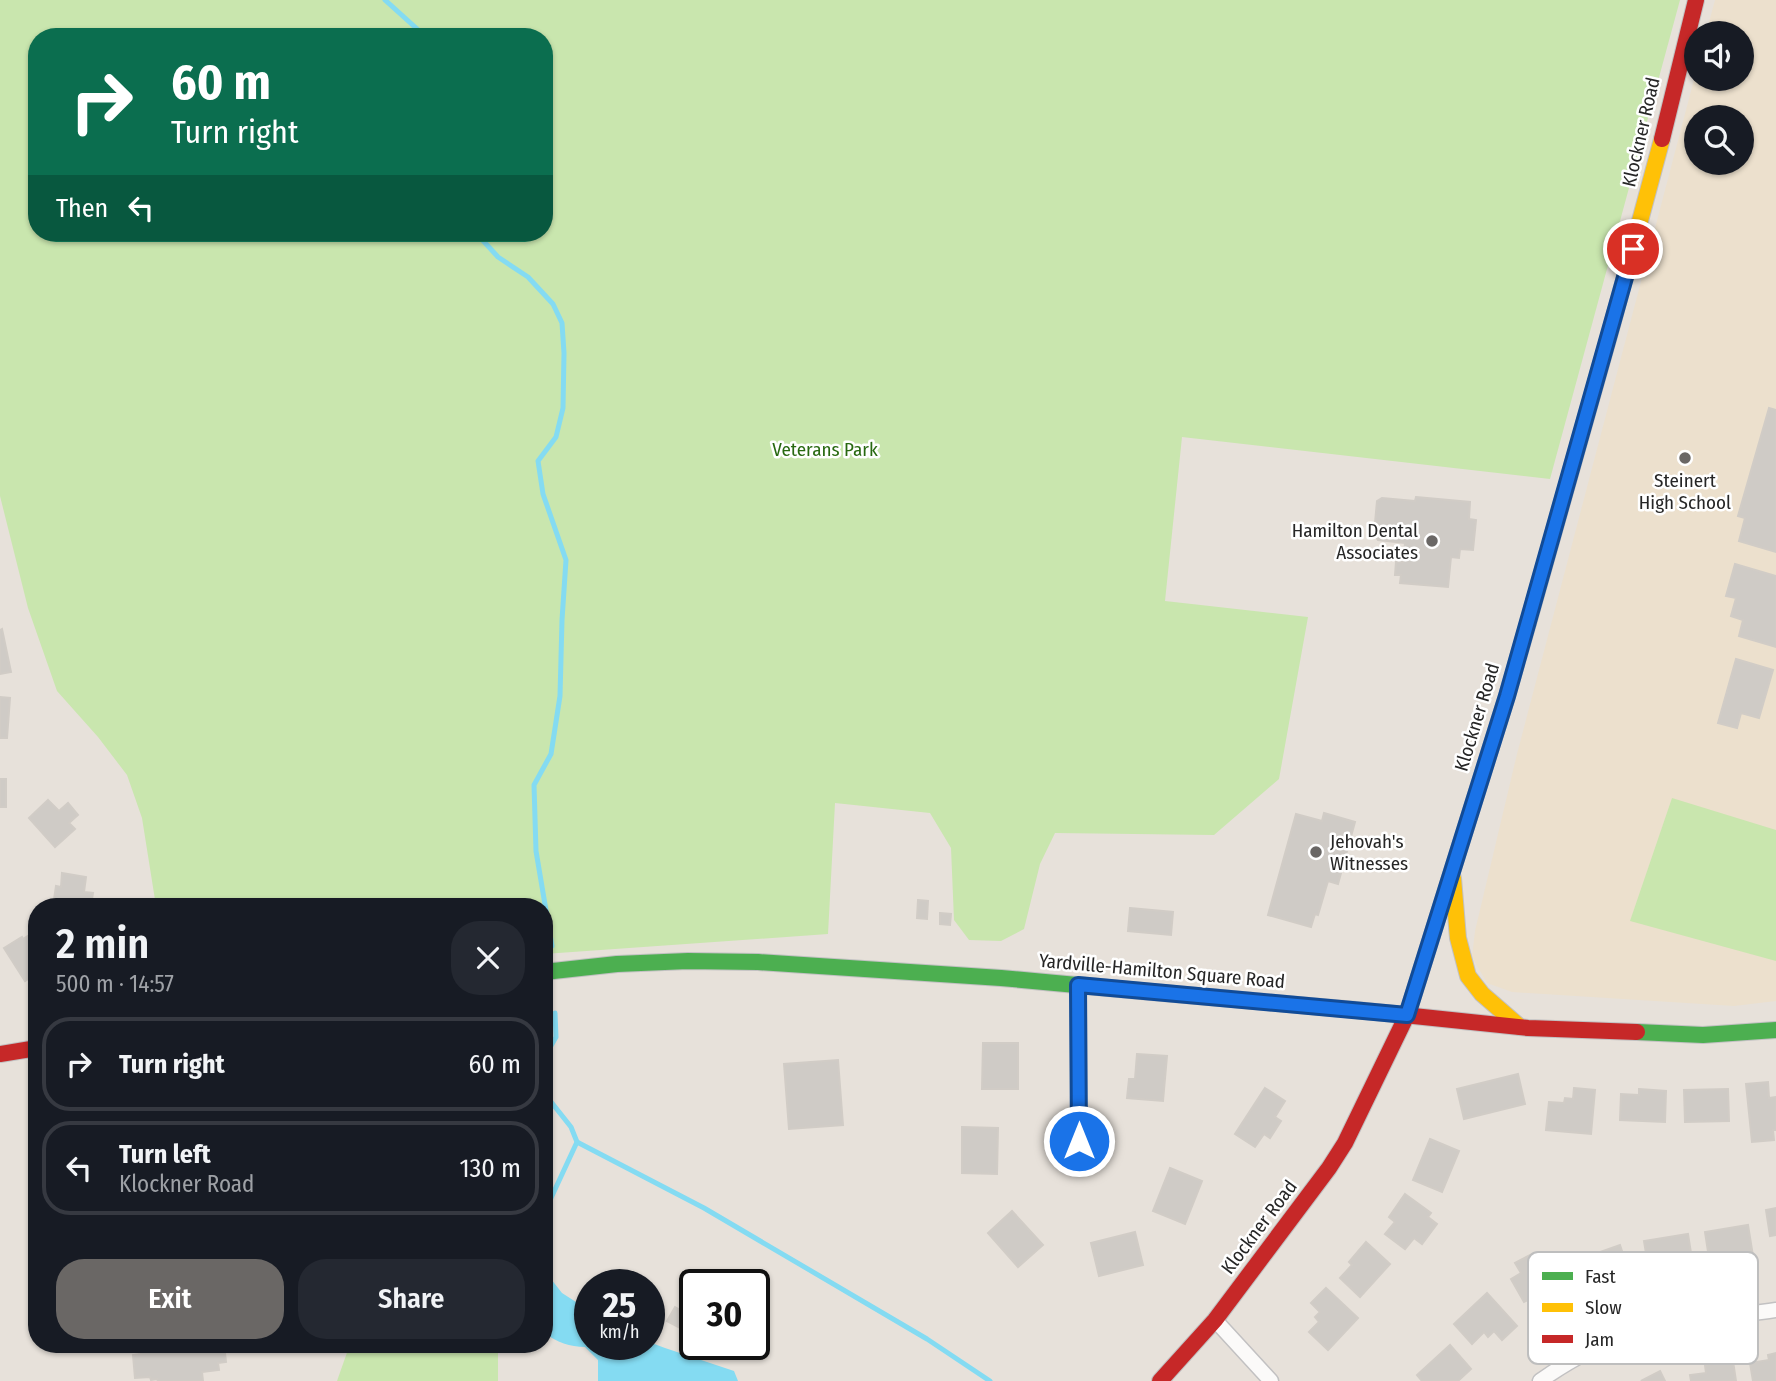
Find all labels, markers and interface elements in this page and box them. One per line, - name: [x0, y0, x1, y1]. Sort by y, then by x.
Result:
- map controls: [1684, 21, 1754, 175]
- button: sound: [1684, 21, 1754, 91]
- text: 60 m: [171, 53, 271, 112]
- icon: right: [56, 56, 147, 147]
- street label: Klockner Road: [1617, 75, 1665, 189]
- button: search: [1684, 105, 1754, 175]
- text: Turn right: [171, 113, 298, 151]
- icon: left: [122, 189, 160, 227]
- text: Then: [56, 193, 108, 224]
- pin: [1603, 219, 1663, 279]
- icon: arrive: [1614, 230, 1652, 268]
- park label: Veterans Park: [772, 438, 878, 461]
- marker: Steinert High School: [1677, 450, 1693, 466]
- place label: Steinert High School: [1639, 469, 1731, 514]
- place label: Hamilton Dental Associates: [1292, 519, 1418, 564]
- marker: Hamilton Dental Associates: [1424, 533, 1440, 549]
- street label: Klockner Road: [1450, 660, 1504, 774]
- place label: Jehovah's Witnesses: [1330, 830, 1408, 875]
- marker: Jehovah's Witnesses: [1308, 844, 1324, 860]
- text: 2 min: [56, 919, 149, 969]
- button: close: [451, 921, 525, 995]
- street label: Yardville-Hamilton Square Road: [1038, 949, 1286, 993]
- text: 500 m · 14:57: [56, 970, 174, 998]
- icon: right: [60, 1045, 98, 1083]
- text: Turn right: [119, 1049, 225, 1080]
- text: 60 m: [468, 1049, 521, 1080]
- position arrow: [1042, 1104, 1116, 1178]
- text: Turn left: [119, 1139, 211, 1170]
- icon: left: [60, 1149, 98, 1187]
- text: 130 m: [459, 1153, 521, 1184]
- text: Klockner Road: [119, 1170, 254, 1198]
- street label: Klockner Road: [1216, 1175, 1302, 1279]
- legend: [1528, 1252, 1758, 1364]
- button: Exit: [56, 1259, 284, 1339]
- button: Share: [298, 1259, 525, 1339]
- text: Fast: [1585, 1265, 1616, 1288]
- speed limit sign: 30: [679, 1269, 770, 1360]
- text: 25: [603, 1284, 636, 1326]
- text: Slow: [1585, 1296, 1622, 1319]
- text: km/h: [599, 1321, 640, 1343]
- text: Jam: [1585, 1328, 1614, 1351]

